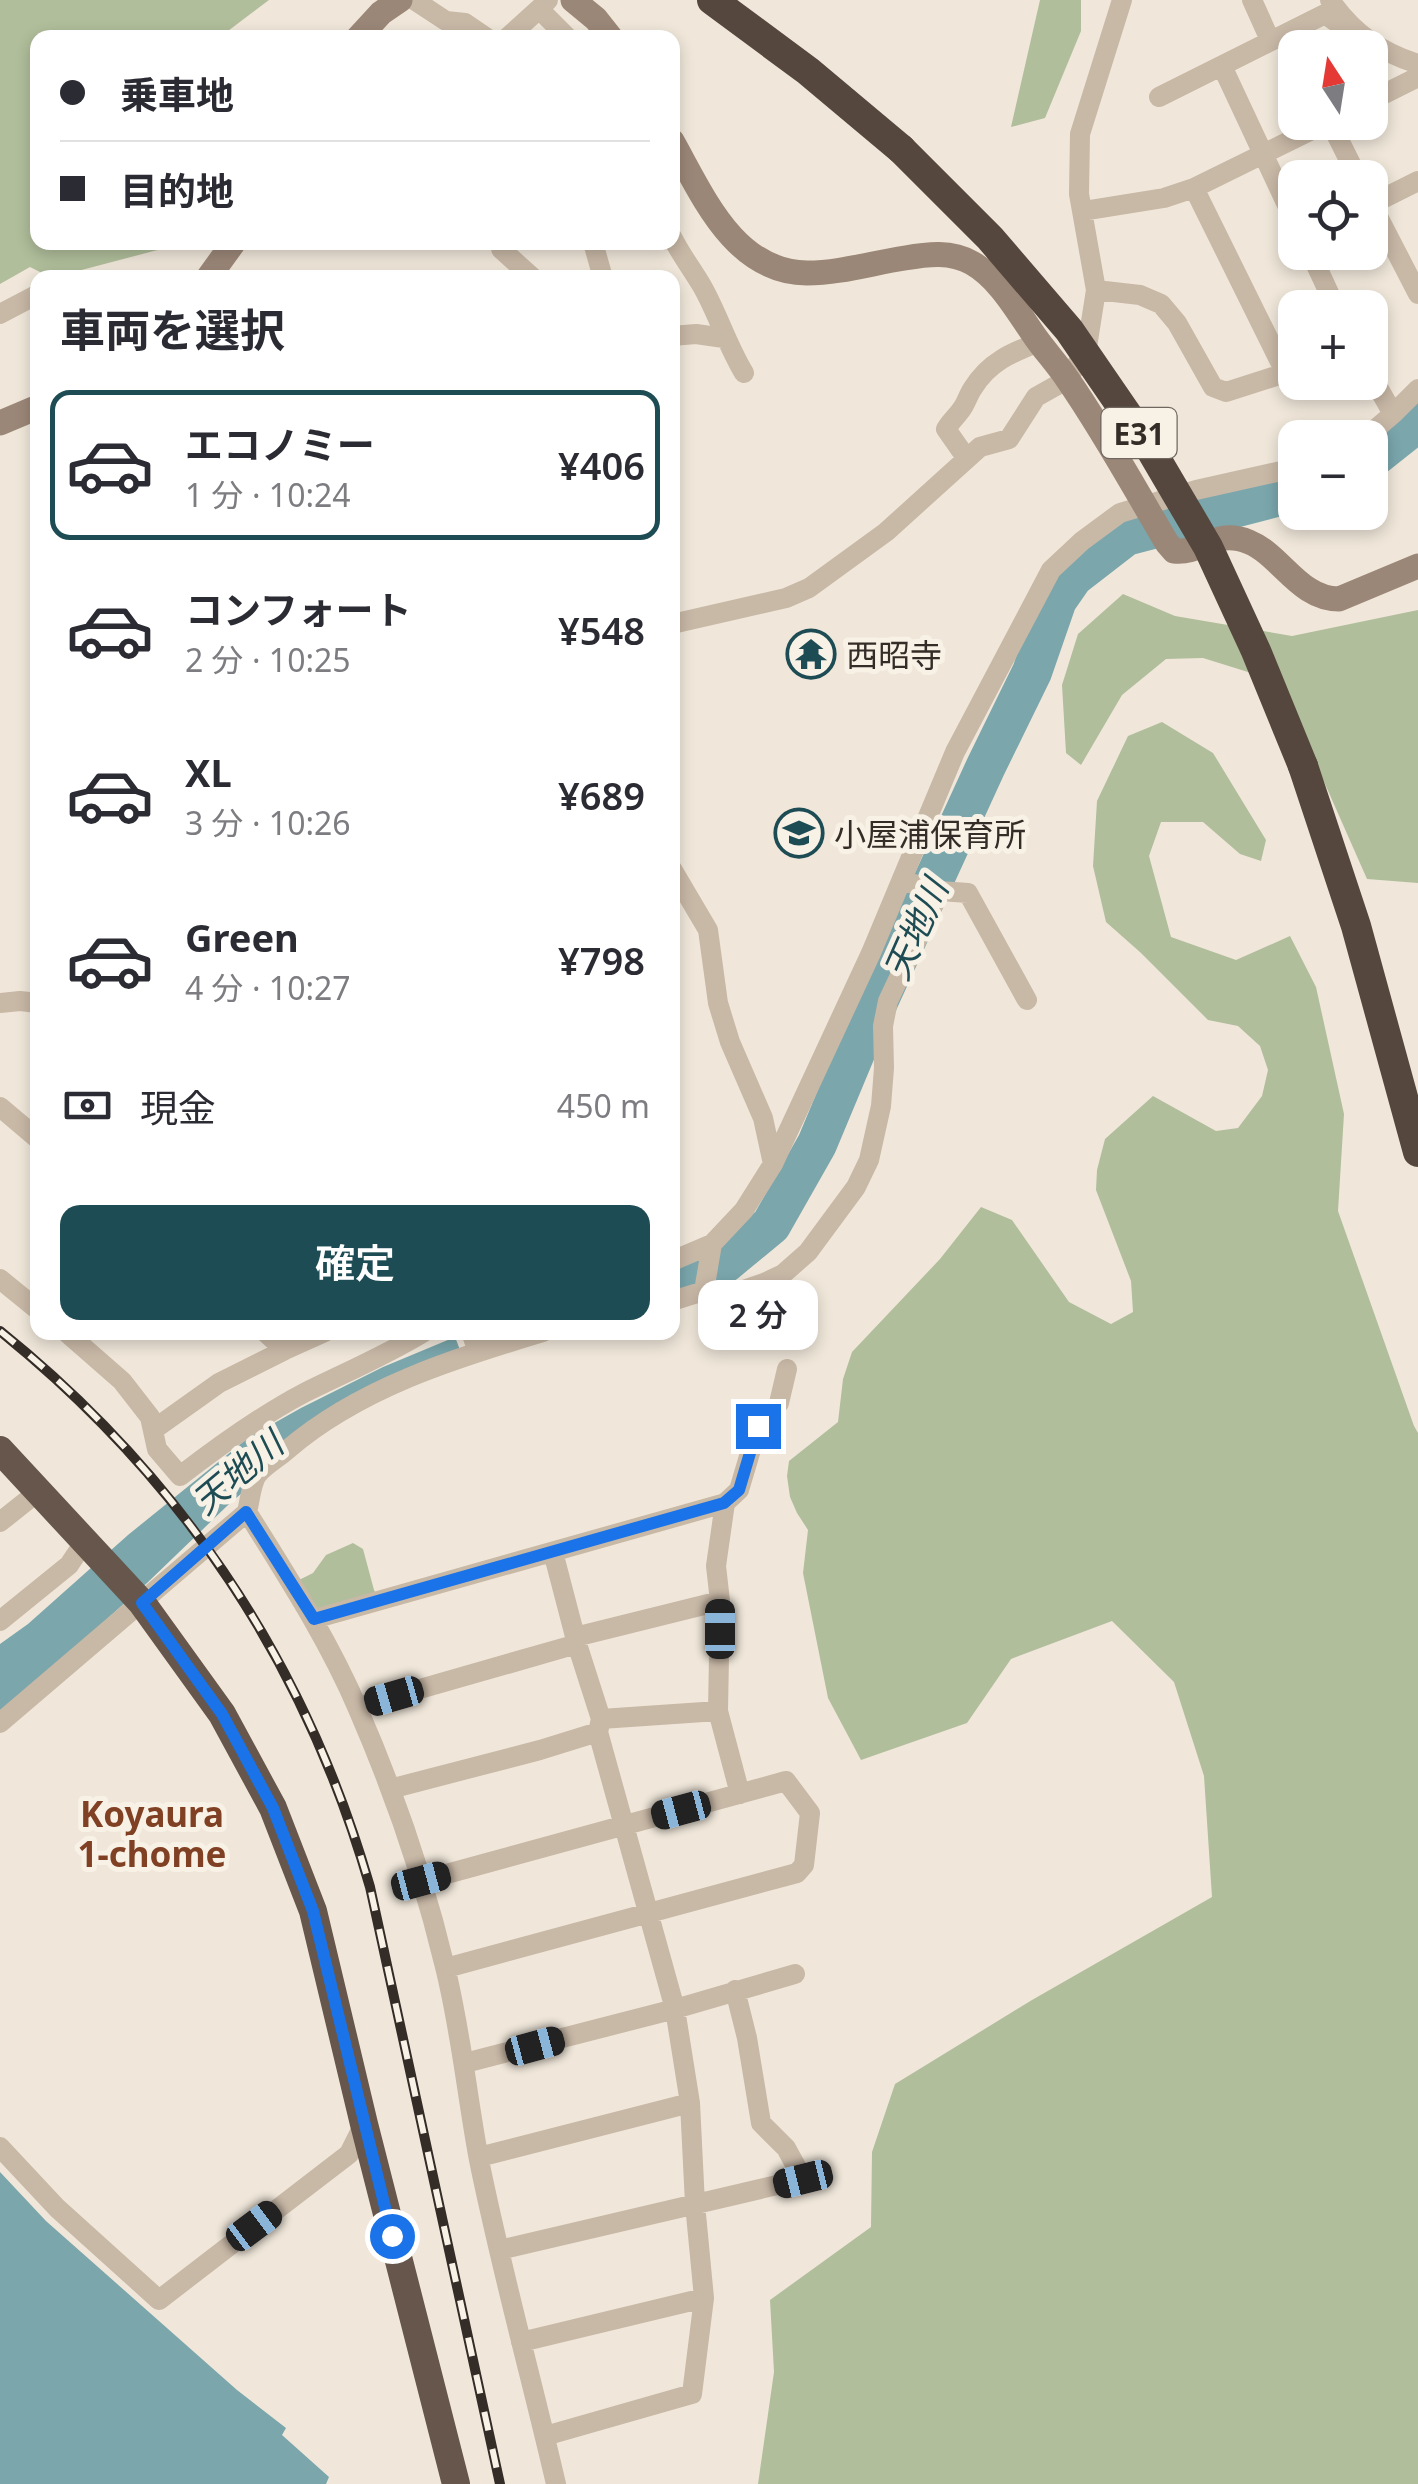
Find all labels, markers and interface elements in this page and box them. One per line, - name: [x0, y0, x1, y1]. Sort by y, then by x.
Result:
- north arrow: [1278, 30, 1388, 140]
- map controls: [1278, 30, 1388, 530]
- text: 乗車地: [120, 68, 234, 120]
- button: locate: [1278, 160, 1388, 270]
- text: 目的地: [120, 164, 234, 216]
- button: +: [1278, 290, 1388, 400]
- text: 車両を選択: [60, 299, 285, 360]
- road number: E31: [1102, 408, 1176, 458]
- text: エコノミー: [185, 418, 375, 470]
- icon: car: [65, 420, 155, 510]
- button: −: [1278, 420, 1388, 530]
- text: ¥406: [558, 439, 645, 491]
- text: 1 分 · 10:24: [185, 473, 351, 516]
- text: コンフォート: [185, 583, 412, 635]
- icon: car: [65, 585, 155, 675]
- text: ¥548: [558, 604, 645, 656]
- temple icon: 西昭寺: [785, 628, 837, 680]
- place label: 西昭寺: [846, 633, 942, 676]
- text: 2 分 · 10:25: [185, 638, 351, 681]
- text: XL: [185, 746, 232, 798]
- icon: car: [65, 750, 155, 840]
- text: ¥689: [558, 769, 645, 821]
- text: 3 分 · 10:26: [185, 801, 351, 844]
- school or university icon: 小屋浦保育所: [773, 807, 825, 859]
- place label: 小屋浦保育所: [834, 812, 1026, 855]
- water label: 天地川: [872, 868, 959, 987]
- text: Green: [185, 911, 299, 963]
- icon: car: [65, 915, 155, 1005]
- text: ¥798: [558, 934, 645, 986]
- text: 4 分 · 10:27: [185, 966, 351, 1009]
- icon: cash: [60, 1078, 115, 1133]
- text: 現金: [140, 1081, 216, 1133]
- text: 450 m: [557, 1084, 650, 1127]
- button: 確定: [60, 1205, 650, 1320]
- callout: 2 分: [698, 1281, 818, 1351]
- text: 2 分: [729, 1293, 787, 1336]
- route end: [736, 1404, 781, 1449]
- water label: 天地川: [182, 1418, 295, 1524]
- car: [705, 1599, 735, 1659]
- car: [361, 1673, 427, 1719]
- car: [648, 1788, 714, 1832]
- district label: Koyaura 1-chome: [78, 1790, 226, 1877]
- car: [388, 1859, 454, 1903]
- car: [502, 2024, 568, 2068]
- car: [770, 2157, 836, 2201]
- car: [221, 2196, 287, 2256]
- route start: [370, 2214, 415, 2259]

